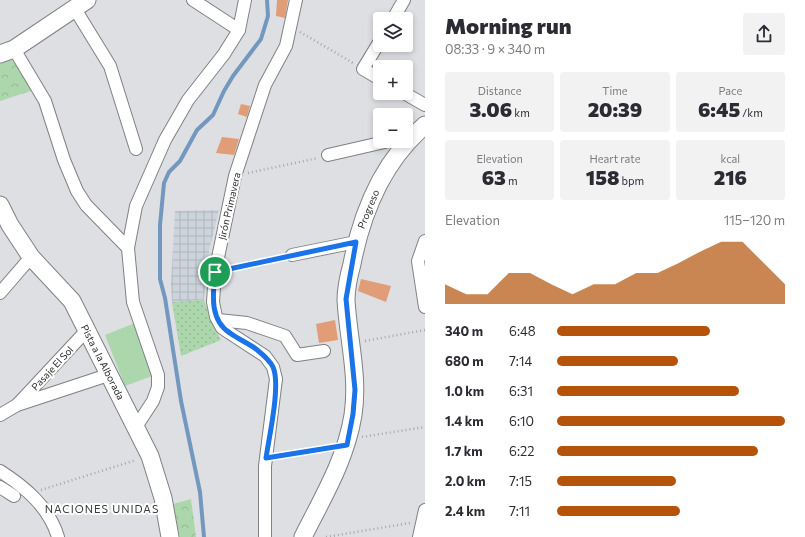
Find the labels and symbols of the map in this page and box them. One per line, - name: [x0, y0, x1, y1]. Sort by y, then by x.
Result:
- street label: Jirón Primavera: [215, 171, 243, 241]
- street label: Progreso: [355, 188, 381, 230]
- pin: [198, 255, 232, 289]
- street label: Pista a la Alborada: [79, 322, 127, 402]
- street label: Pasaje El Sol: [29, 344, 75, 392]
- district label: NACIONES UNIDAS: [45, 502, 159, 515]

